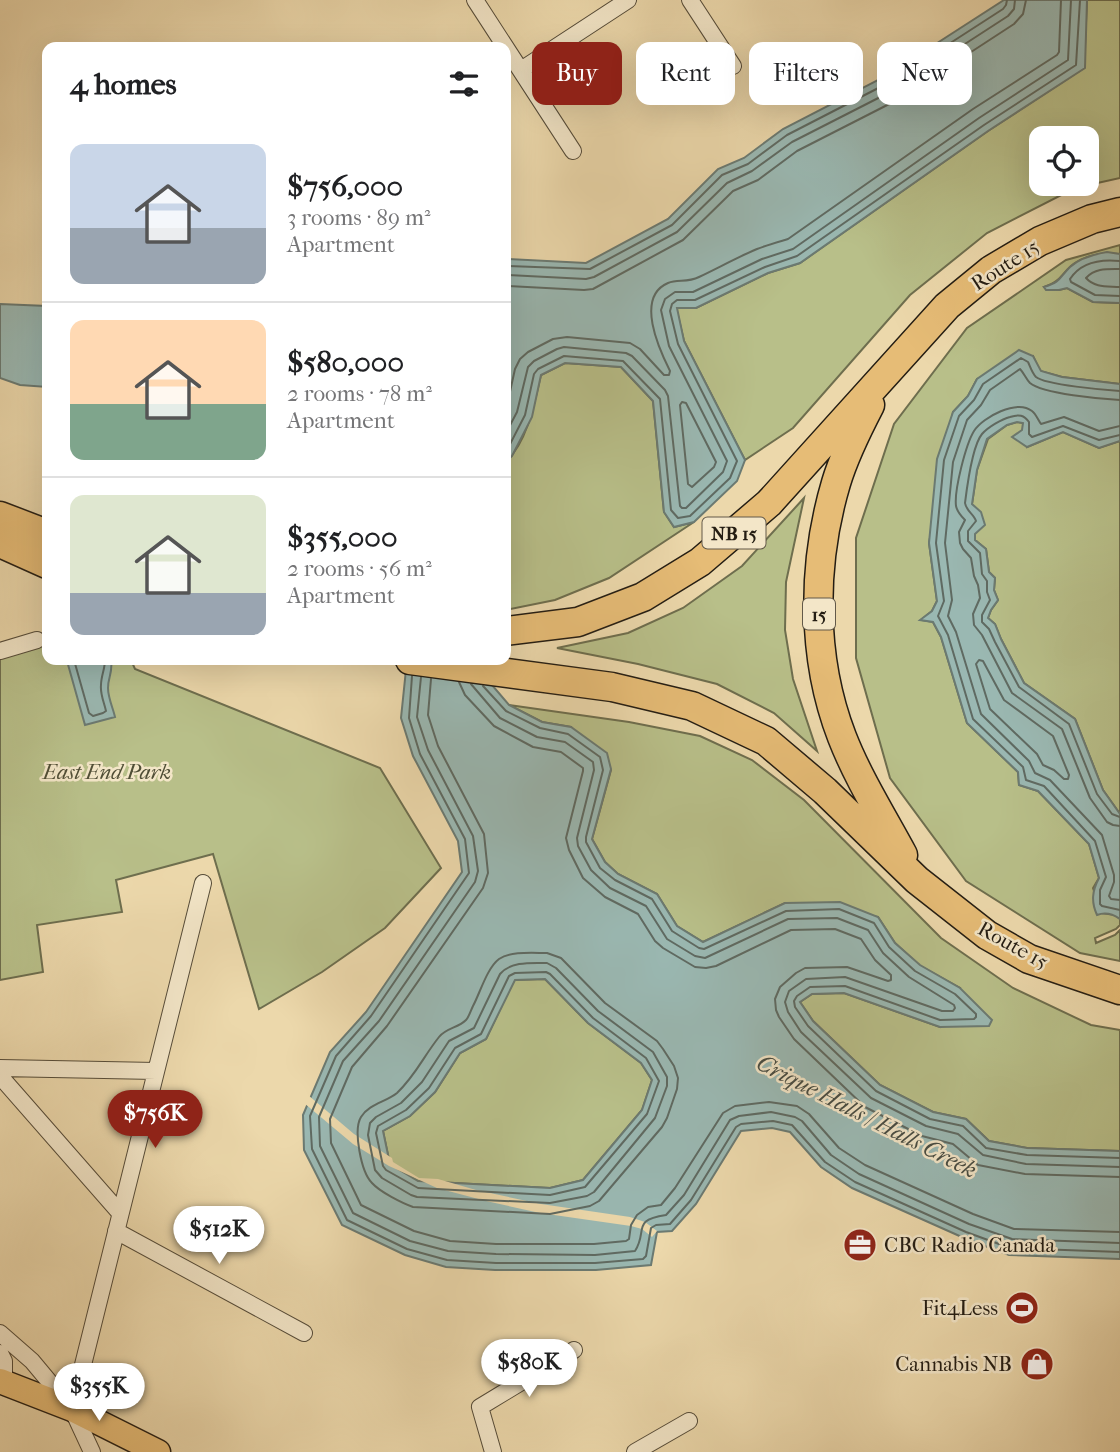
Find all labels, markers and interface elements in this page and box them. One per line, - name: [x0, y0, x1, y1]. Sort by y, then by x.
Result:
- chip: Buy: [532, 42, 622, 105]
- chip: Rent: [636, 42, 735, 105]
- chip: Filters: [749, 42, 863, 105]
- chip: New: [877, 42, 972, 105]
- icon: filters: [445, 65, 483, 103]
- text: 4 homes: [70, 67, 177, 102]
- map controls: [1029, 126, 1099, 196]
- button: locate: [1029, 126, 1099, 196]
- text: $756,000: [287, 169, 403, 204]
- icon: home: [126, 172, 210, 256]
- text: 3 rooms · 89 m²: [287, 204, 431, 231]
- text: Apartment: [287, 231, 395, 258]
- street label: Route 15: [967, 234, 1043, 296]
- text: $580,000: [287, 345, 404, 380]
- icon: home: [126, 348, 210, 432]
- text: 2 rooms · 78 m²: [287, 380, 432, 407]
- text: Apartment: [287, 407, 395, 434]
- road number: NB 15: [702, 518, 766, 548]
- text: $355,000: [287, 520, 397, 555]
- icon: home: [126, 523, 210, 607]
- text: 2 rooms · 56 m²: [287, 555, 432, 582]
- text: Apartment: [287, 582, 395, 609]
- road number: 15: [803, 598, 835, 629]
- park label: East End Park: [41, 760, 171, 784]
- street label: Route 15: [974, 916, 1052, 974]
- water label: Crique Halls / Halls Creek: [752, 1049, 981, 1184]
- pin: $756K: [106, 1090, 204, 1150]
- text: $756K: [124, 1099, 186, 1126]
- pin: $512K: [170, 1206, 268, 1266]
- text: $512K: [189, 1215, 249, 1242]
- office icon: CBC Radio Canada: [841, 1226, 879, 1264]
- place label: CBC Radio Canada: [884, 1233, 1056, 1257]
- sports icon: Fit4Less: [1003, 1289, 1041, 1327]
- place label: Fit4Less: [922, 1296, 998, 1320]
- pin: $580K: [480, 1340, 578, 1399]
- shop icon: Cannabis NB: [1018, 1345, 1056, 1383]
- text: $580K: [497, 1348, 561, 1375]
- place label: Cannabis NB: [895, 1352, 1012, 1376]
- pin: $355K: [50, 1364, 148, 1423]
- text: $355K: [70, 1372, 128, 1399]

